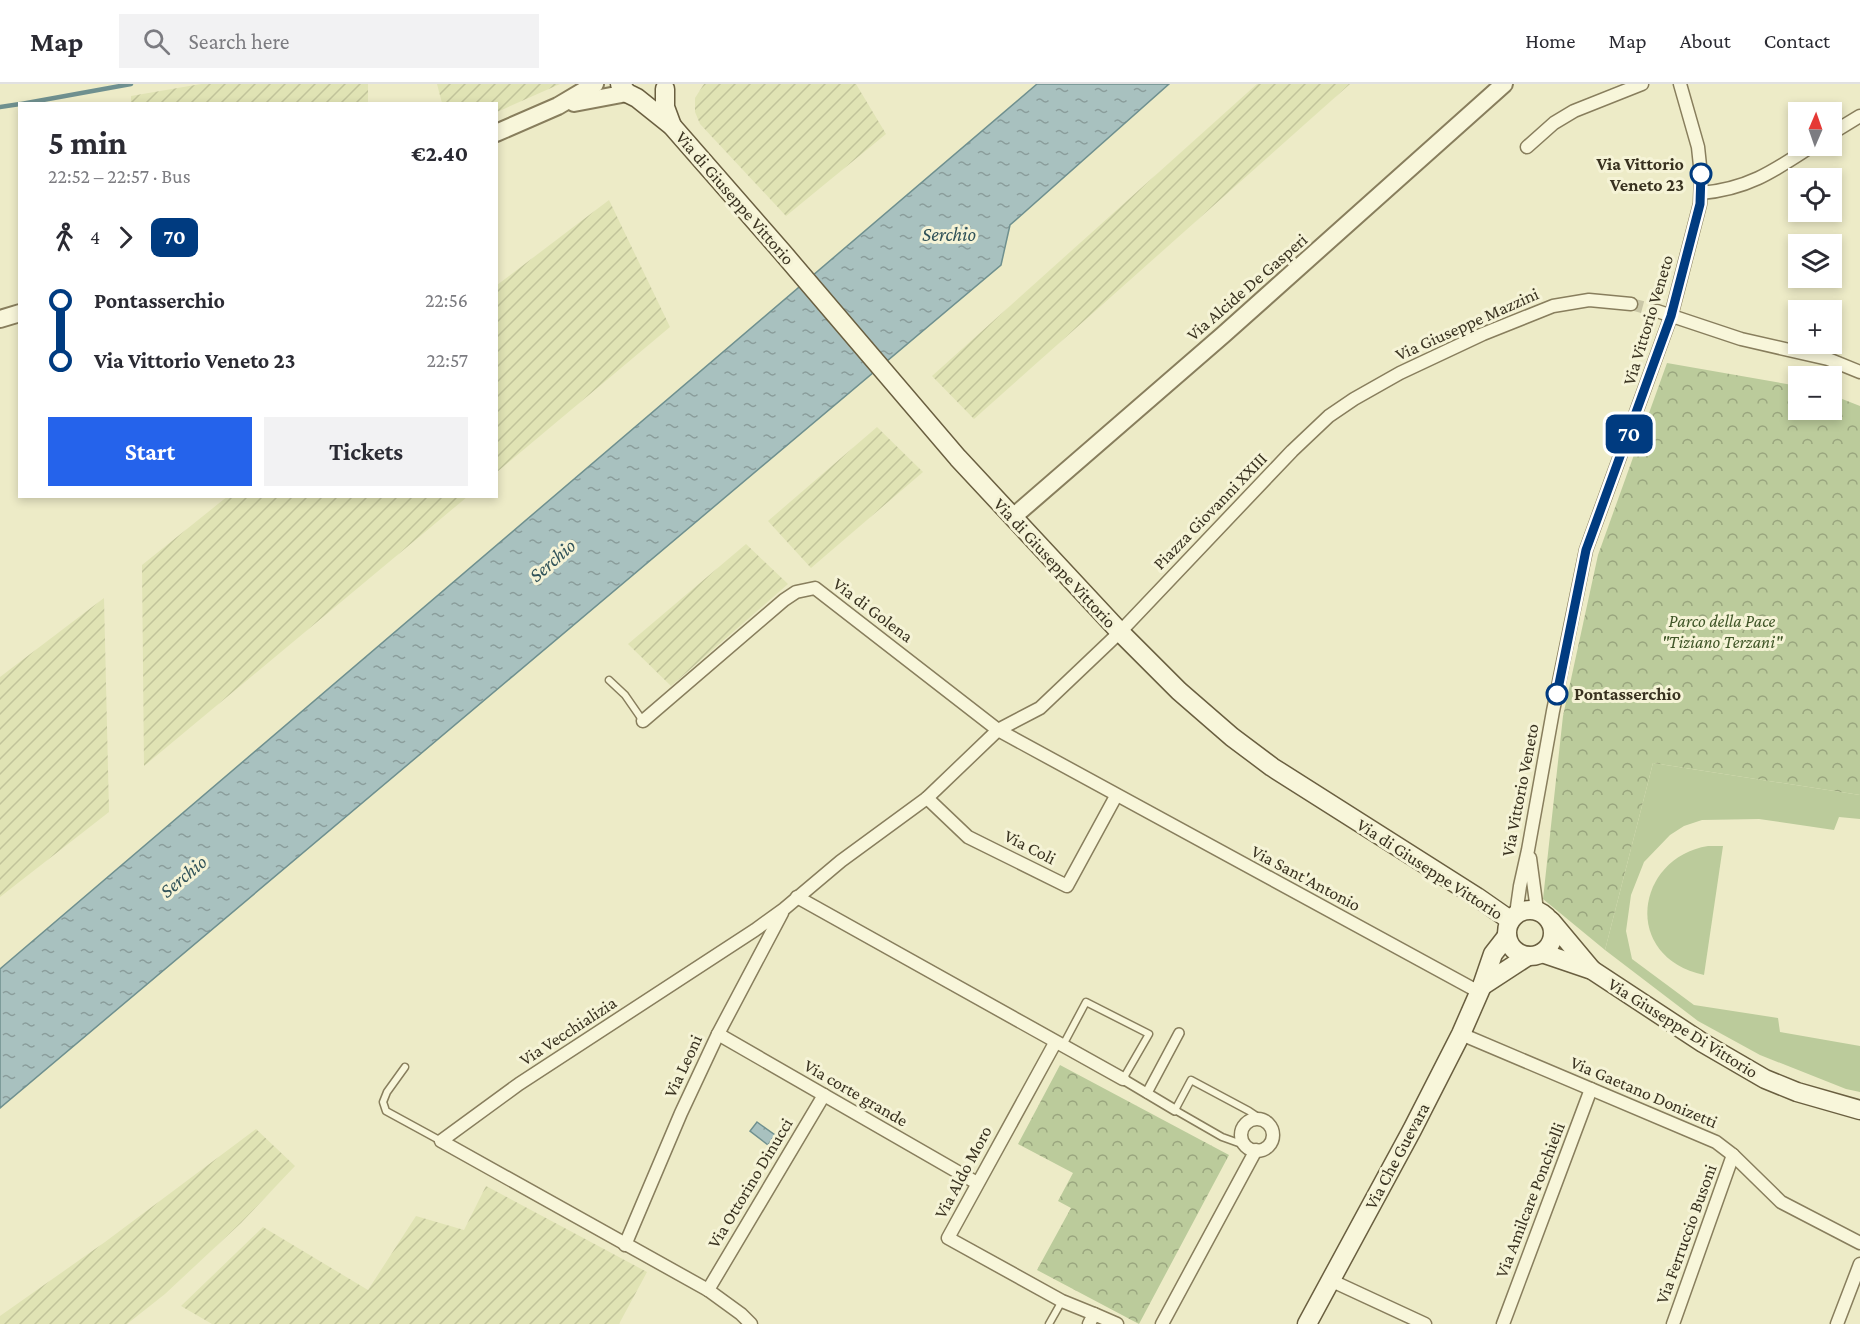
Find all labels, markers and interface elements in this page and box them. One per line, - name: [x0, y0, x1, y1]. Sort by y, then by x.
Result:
- search box: [119, 14, 539, 68]
- icon: search: [140, 25, 173, 58]
- text: Map: [30, 26, 83, 57]
- text: Search here: [188, 29, 289, 54]
- text: Home: [1525, 29, 1575, 53]
- text: Map: [1608, 29, 1647, 53]
- text: About: [1680, 29, 1731, 53]
- text: Contact: [1764, 29, 1830, 53]
- north arrow: [1788, 102, 1842, 156]
- map controls: [1788, 102, 1842, 420]
- text: 5 min: [48, 124, 127, 161]
- street label: Via di Giuseppe Vittorio: [672, 127, 798, 269]
- text: €2.40: [411, 141, 468, 166]
- place label: Via Vittorio Veneto 23: [1596, 154, 1684, 195]
- marker: Via Vittorio Veneto 23: [1690, 163, 1712, 185]
- text: 22:52 – 22:57 · Bus: [48, 165, 191, 187]
- button: locate: [1788, 168, 1842, 222]
- icon: walk: [48, 221, 81, 254]
- icon: forward: [109, 221, 142, 254]
- water label: Serchio: [922, 223, 976, 245]
- text: 70: [163, 225, 186, 249]
- text: 4: [90, 226, 100, 248]
- street label: Via Alcide De Gasperi: [1183, 229, 1311, 345]
- button: layers: [1788, 234, 1842, 288]
- street label: Via Vittorio Veneto: [1619, 252, 1677, 387]
- street label: Via Giuseppe Mazzini: [1392, 283, 1542, 365]
- text: Pontasserchio: [94, 288, 225, 313]
- text: 22:56: [425, 289, 468, 311]
- button: +: [1788, 300, 1842, 354]
- text: Via Vittorio Veneto 23: [94, 348, 295, 373]
- text: 22:57: [426, 349, 468, 371]
- button: −: [1788, 366, 1842, 420]
- line badge: 70: [1602, 414, 1656, 454]
- button: Start: [48, 417, 252, 486]
- button: Tickets: [264, 417, 468, 486]
- text: 70: [1618, 422, 1640, 446]
- street label: Piazza Giovanni XXIII: [1149, 448, 1271, 574]
- street label: Via di Giuseppe Vittorio: [990, 494, 1120, 632]
- water label: Serchio: [524, 534, 580, 586]
- street label: Via di Golena: [829, 573, 917, 647]
- park label: Parco della Pace "Tiziano Terzani": [1662, 611, 1783, 652]
- marker: Pontasserchio: [1546, 683, 1568, 705]
- place label: Pontasserchio: [1574, 684, 1681, 704]
- street label: Via Vittorio Veneto: [1497, 722, 1543, 858]
- street label: Via di Giuseppe Vittorio: [1353, 814, 1507, 924]
- street label: Via Coli: [1001, 826, 1059, 869]
- street label: Via Sant'Antonio: [1248, 841, 1364, 915]
- water label: Serchio: [155, 850, 211, 902]
- street label: Via Giuseppe Di Vittorio: [1604, 974, 1762, 1082]
- street label: Via Vecchializia: [516, 992, 620, 1070]
- street label: Via Leoni: [660, 1031, 706, 1100]
- street label: Via Gaetano Donizetti: [1568, 1052, 1721, 1132]
- street label: Via corte grande: [801, 1055, 911, 1131]
- street label: Via Che Guevara: [1361, 1099, 1433, 1213]
- street label: Via Ottorino Dinucci: [703, 1114, 797, 1251]
- street label: Via Amilcare Ponchielli: [1491, 1119, 1569, 1280]
- street label: Via Aldo Moro: [930, 1122, 996, 1222]
- street label: Via Ferruccio Busoni: [1652, 1161, 1721, 1306]

